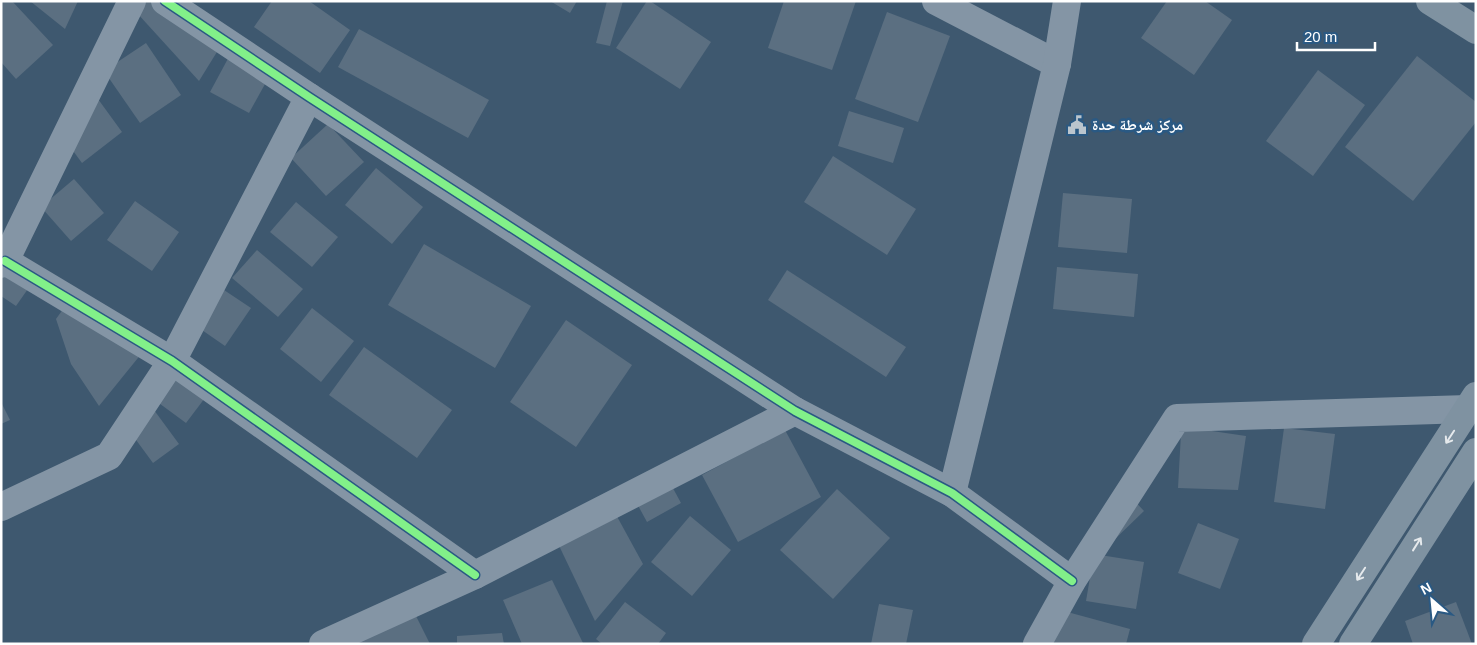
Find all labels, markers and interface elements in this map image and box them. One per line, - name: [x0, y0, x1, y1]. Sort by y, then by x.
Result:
- scale bar: [1297, 20, 1374, 52]
- text: 20 m: [1304, 28, 1337, 45]
- public building icon: مركز شرطة حدة: [1066, 114, 1088, 136]
- place label: مركز شرطة حدة: [1092, 116, 1183, 133]
- one-way arrow: [1444, 430, 1454, 444]
- one-way arrow: [1412, 537, 1422, 551]
- one-way arrow: [1356, 566, 1366, 580]
- north arrow: [1407, 575, 1457, 625]
- text: N: [1418, 579, 1434, 598]

